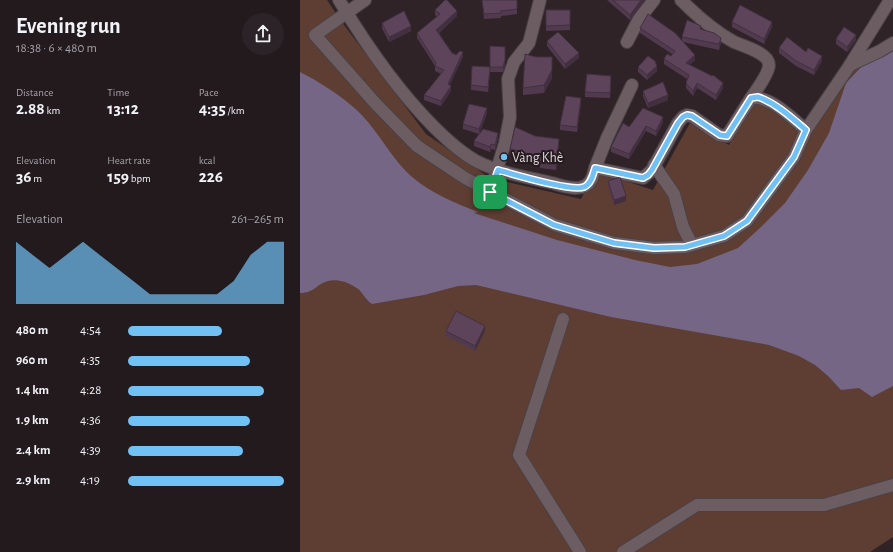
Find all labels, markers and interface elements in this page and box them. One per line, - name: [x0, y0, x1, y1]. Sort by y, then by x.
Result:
- button: share: [242, 13, 284, 55]
- text: Evening run: [16, 15, 121, 37]
- text: 18:38 · 6 × 480 m: [16, 42, 97, 55]
- text: Distance: [16, 87, 53, 98]
- text: Time: [107, 87, 129, 98]
- text: Pace: [199, 87, 218, 98]
- text: 2.88: [16, 100, 45, 117]
- text: 13:12: [107, 100, 139, 117]
- text: 4:35: [199, 100, 226, 117]
- text: km: [45, 105, 60, 116]
- text: /km: [226, 105, 245, 116]
- place label: Vàng Khè: [512, 151, 563, 165]
- marker: Vàng Khè: [499, 152, 509, 162]
- text: Elevation: [16, 155, 56, 166]
- text: Heart rate: [107, 155, 151, 166]
- text: kcal: [199, 155, 215, 166]
- text: 36: [16, 168, 32, 185]
- text: 159: [107, 168, 129, 185]
- text: 226: [199, 168, 223, 185]
- text: m: [32, 173, 42, 184]
- text: bpm: [129, 173, 151, 184]
- pin: [473, 175, 507, 209]
- icon: arrive: [479, 181, 501, 203]
- text: Elevation: [16, 213, 63, 226]
- text: 261–265 m: [231, 213, 284, 226]
- text: 480 m: [16, 324, 48, 337]
- text: 4:54: [80, 324, 101, 337]
- text: 960 m: [16, 354, 48, 367]
- text: 4:35: [80, 354, 100, 367]
- text: 1.4 km: [16, 384, 49, 397]
- text: 4:28: [80, 384, 101, 397]
- text: 1.9 km: [16, 414, 49, 427]
- text: 4:36: [80, 414, 101, 427]
- text: 2.4 km: [16, 444, 51, 457]
- text: 4:39: [80, 444, 101, 457]
- text: 2.9 km: [16, 474, 50, 487]
- text: 4:19: [80, 474, 100, 487]

